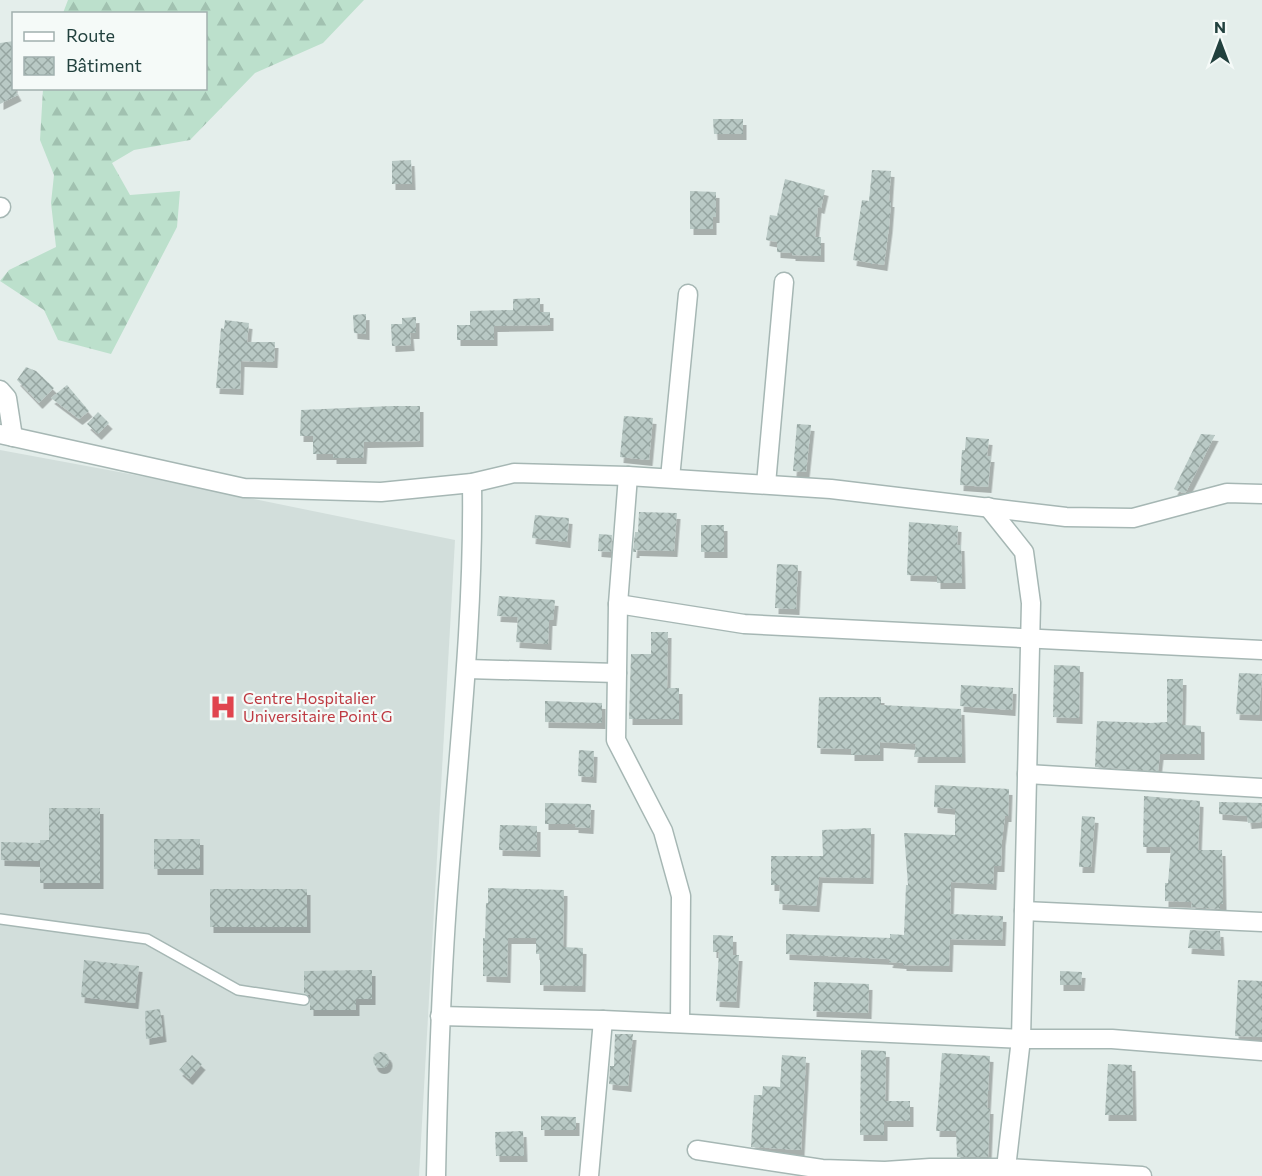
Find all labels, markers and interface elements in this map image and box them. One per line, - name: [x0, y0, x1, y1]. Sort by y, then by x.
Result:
- legend: [12, 12, 207, 90]
- north arrow: [1190, 12, 1250, 72]
- text: N: [1214, 17, 1226, 36]
- text: Route: [66, 24, 115, 46]
- text: Bâtiment: [66, 54, 142, 76]
- place label: Centre Hospitalier Universitaire Point G: [243, 688, 392, 725]
- hospital icon: Centre Hospitalier Universitaire Point G: [208, 692, 238, 722]

